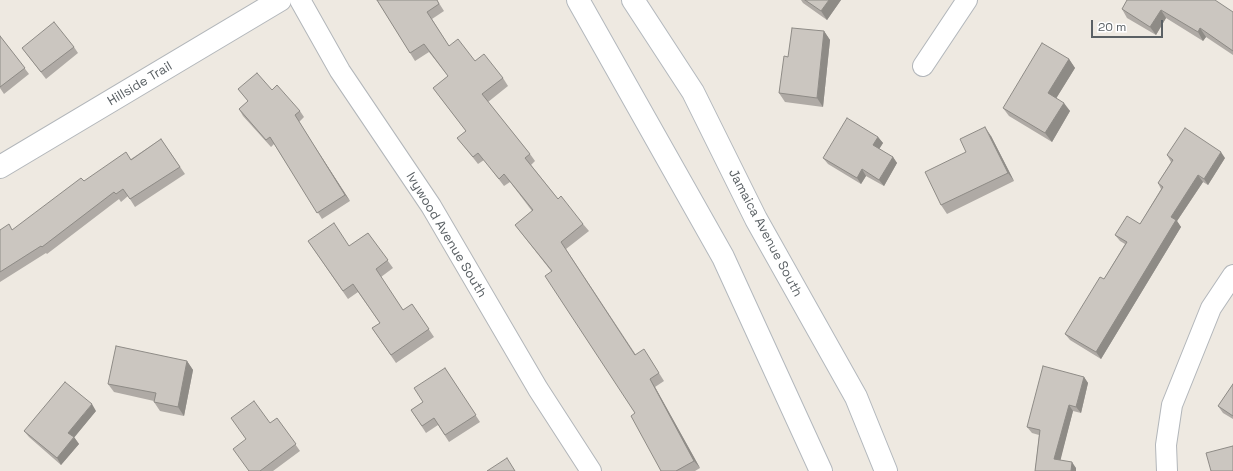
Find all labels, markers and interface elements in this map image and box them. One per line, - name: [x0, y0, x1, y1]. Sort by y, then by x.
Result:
- scale bar: [1093, 12, 1165, 38]
- text: 20 m: [1098, 19, 1126, 35]
- street label: Hillside Trail: [105, 59, 175, 109]
- street label: Jamaica Avenue South: [725, 166, 805, 300]
- street label: Ivywood Avenue South: [402, 170, 490, 300]

